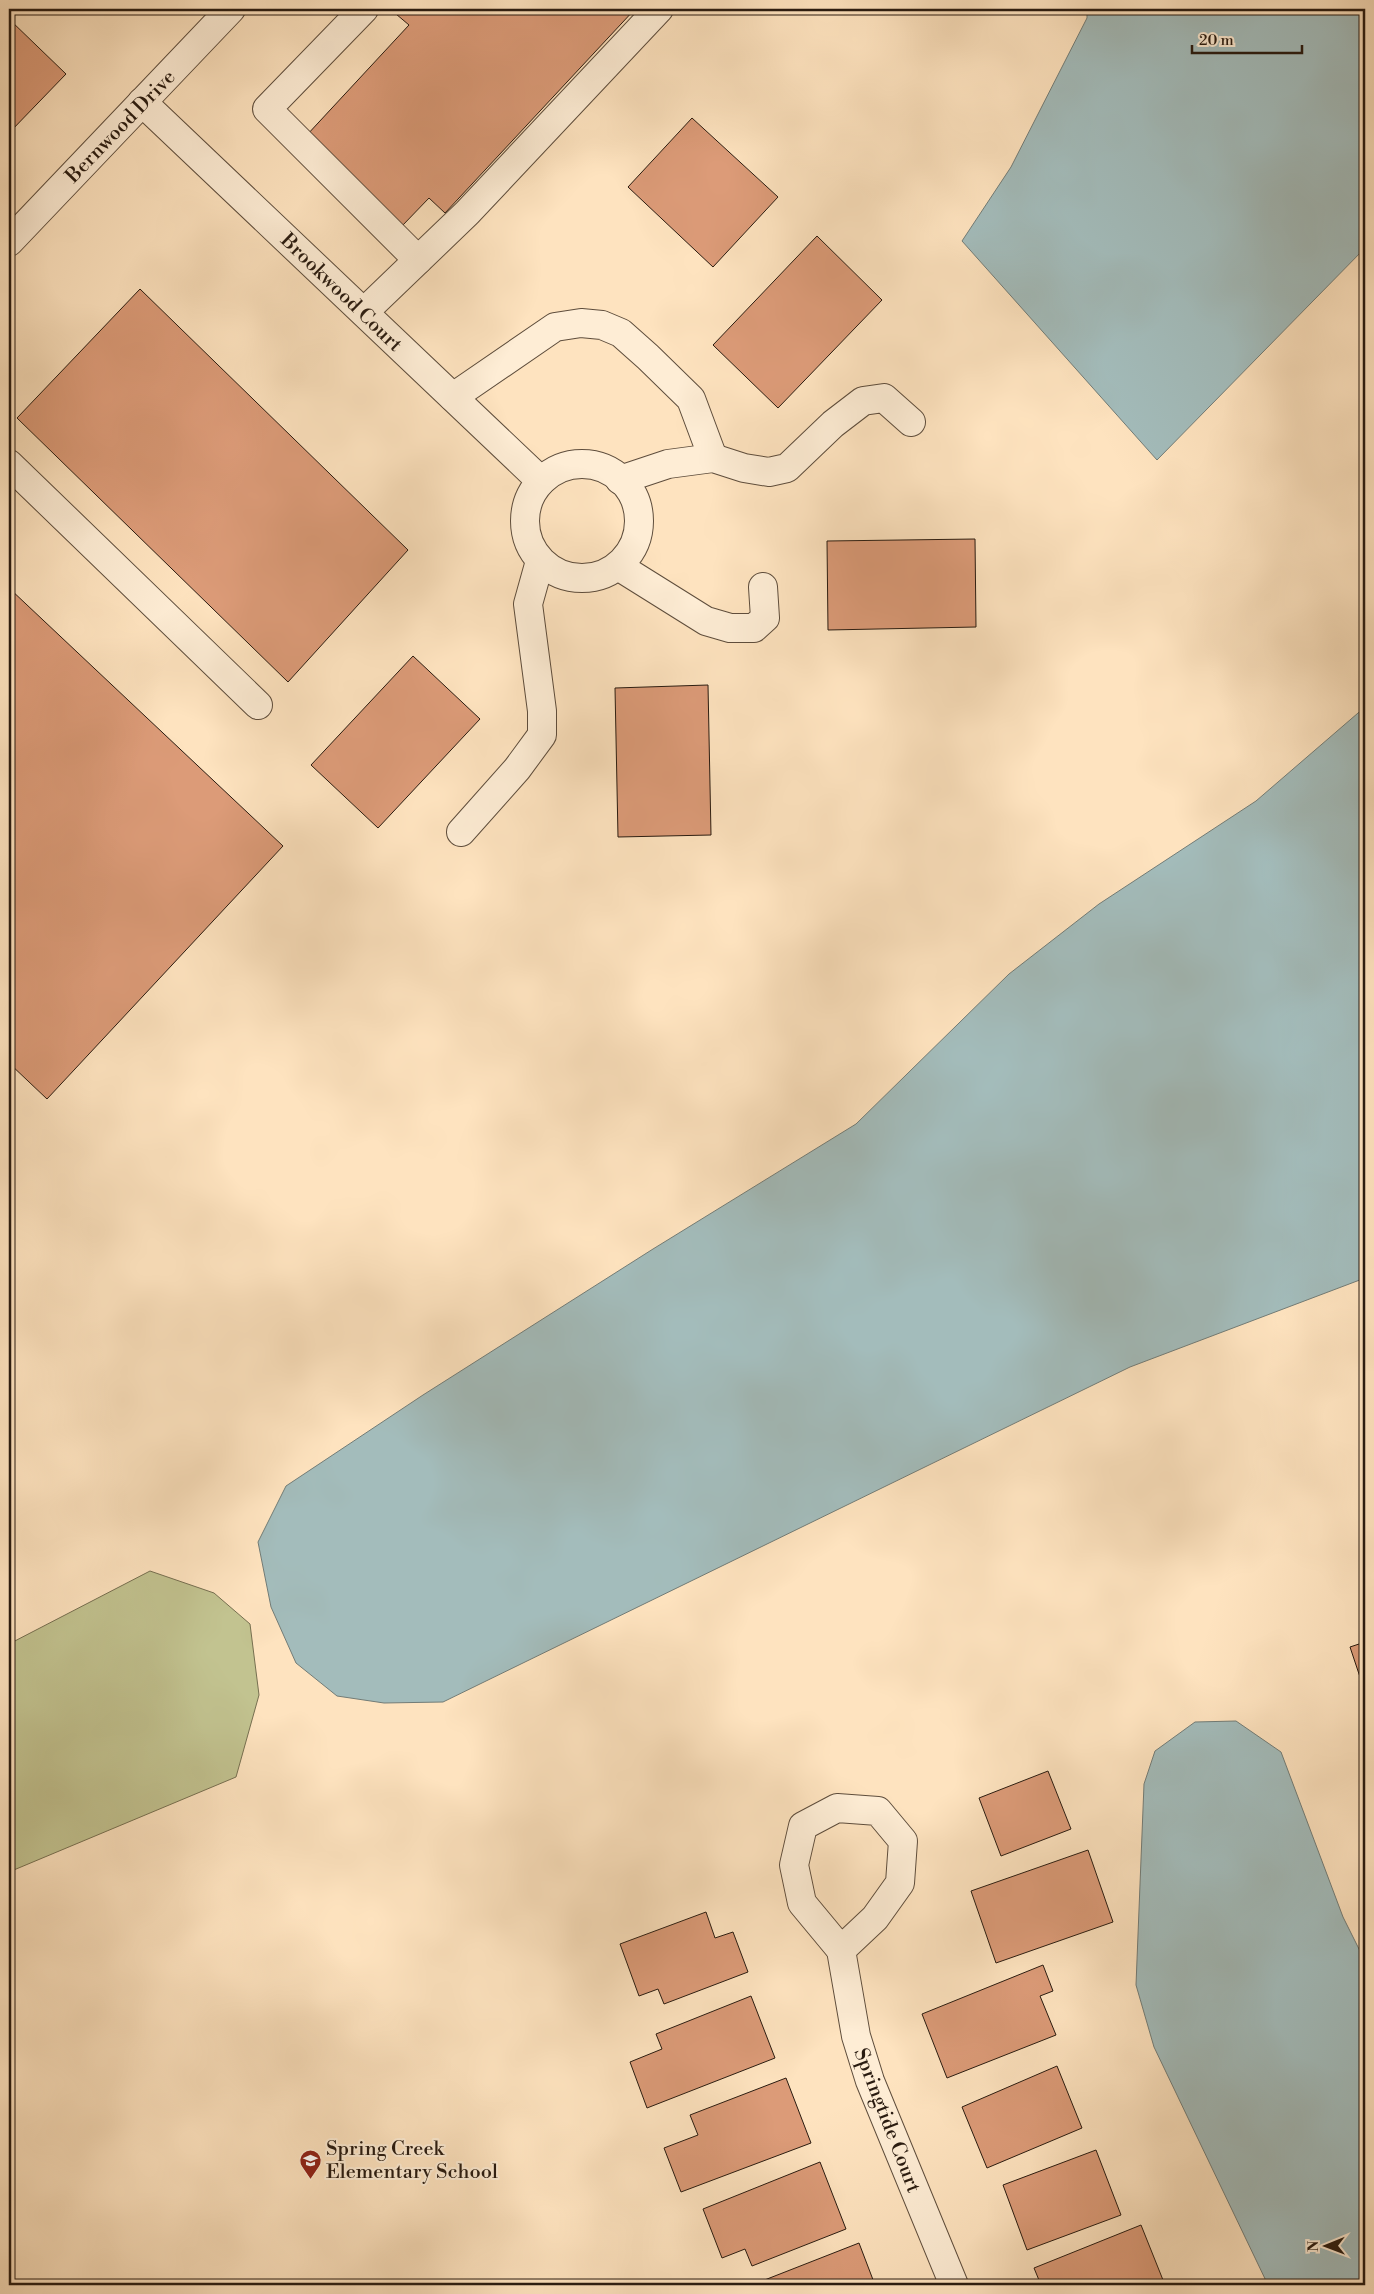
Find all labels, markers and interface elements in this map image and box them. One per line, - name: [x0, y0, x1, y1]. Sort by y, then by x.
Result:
- scale bar: [1192, 22, 1302, 54]
- text: 20 m: [1199, 31, 1234, 50]
- street label: Bernwood Drive: [60, 65, 181, 189]
- street label: Brookwood Court: [274, 228, 407, 357]
- street label: Springtide Court: [848, 2045, 926, 2196]
- place label: Spring Creek Elementary School: [326, 2137, 498, 2185]
- school or university icon: Spring Creek Elementary School: [298, 2148, 322, 2179]
- north arrow: [1302, 2222, 1352, 2272]
- text: N: [1305, 2241, 1323, 2252]

